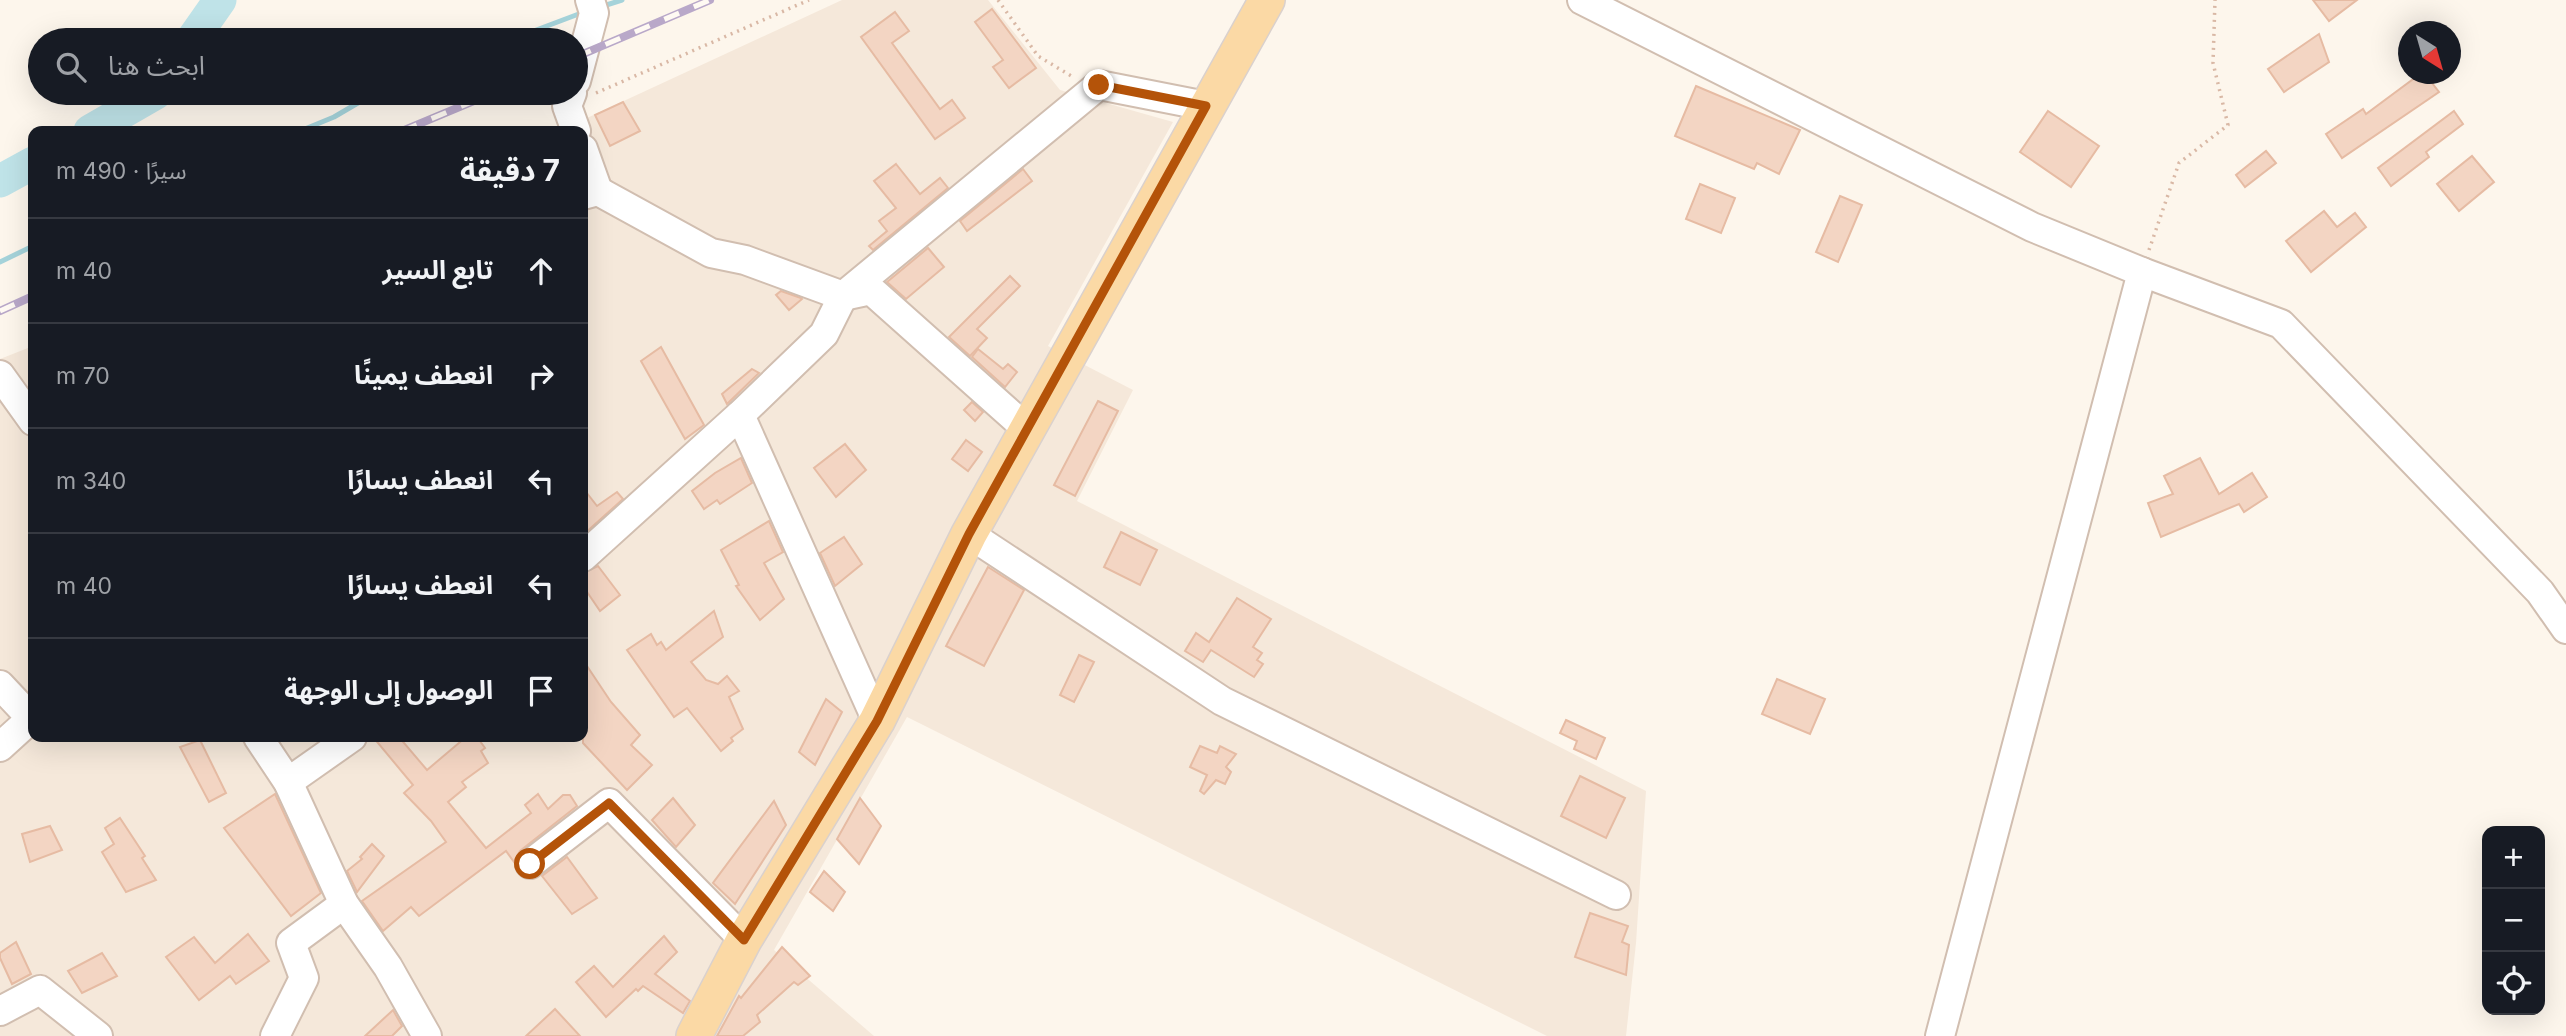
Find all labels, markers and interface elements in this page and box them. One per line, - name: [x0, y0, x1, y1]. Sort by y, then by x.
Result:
- north arrow: [2398, 21, 2461, 84]
- search box: [28, 28, 588, 105]
- icon: search: [52, 48, 90, 86]
- text: ابحث هنا: [108, 50, 205, 81]
- route end: [1083, 69, 1114, 100]
- text: 7 دقيقة: [460, 152, 560, 188]
- text: سيرًا · 490 m: [56, 157, 186, 185]
- icon: ahead: [522, 252, 560, 290]
- text: تابع السير: [383, 254, 493, 285]
- text: 40 m: [56, 257, 112, 285]
- icon: right: [522, 357, 560, 395]
- text: انعطف يمينًا: [354, 359, 493, 390]
- text: 70 m: [56, 362, 110, 390]
- icon: left: [522, 462, 560, 500]
- text: انعطف يسارًا: [347, 464, 493, 495]
- text: 340 m: [56, 467, 126, 495]
- icon: left: [522, 567, 560, 605]
- text: انعطف يسارًا: [347, 569, 493, 600]
- text: 40 m: [56, 572, 112, 600]
- icon: arrive: [522, 672, 560, 710]
- text: الوصول إلى الوجهة: [284, 674, 493, 705]
- map controls: [2482, 826, 2545, 1015]
- button: +: [2482, 826, 2545, 889]
- route start: [514, 848, 545, 879]
- button: −: [2482, 889, 2545, 952]
- button: locate: [2482, 952, 2545, 1015]

